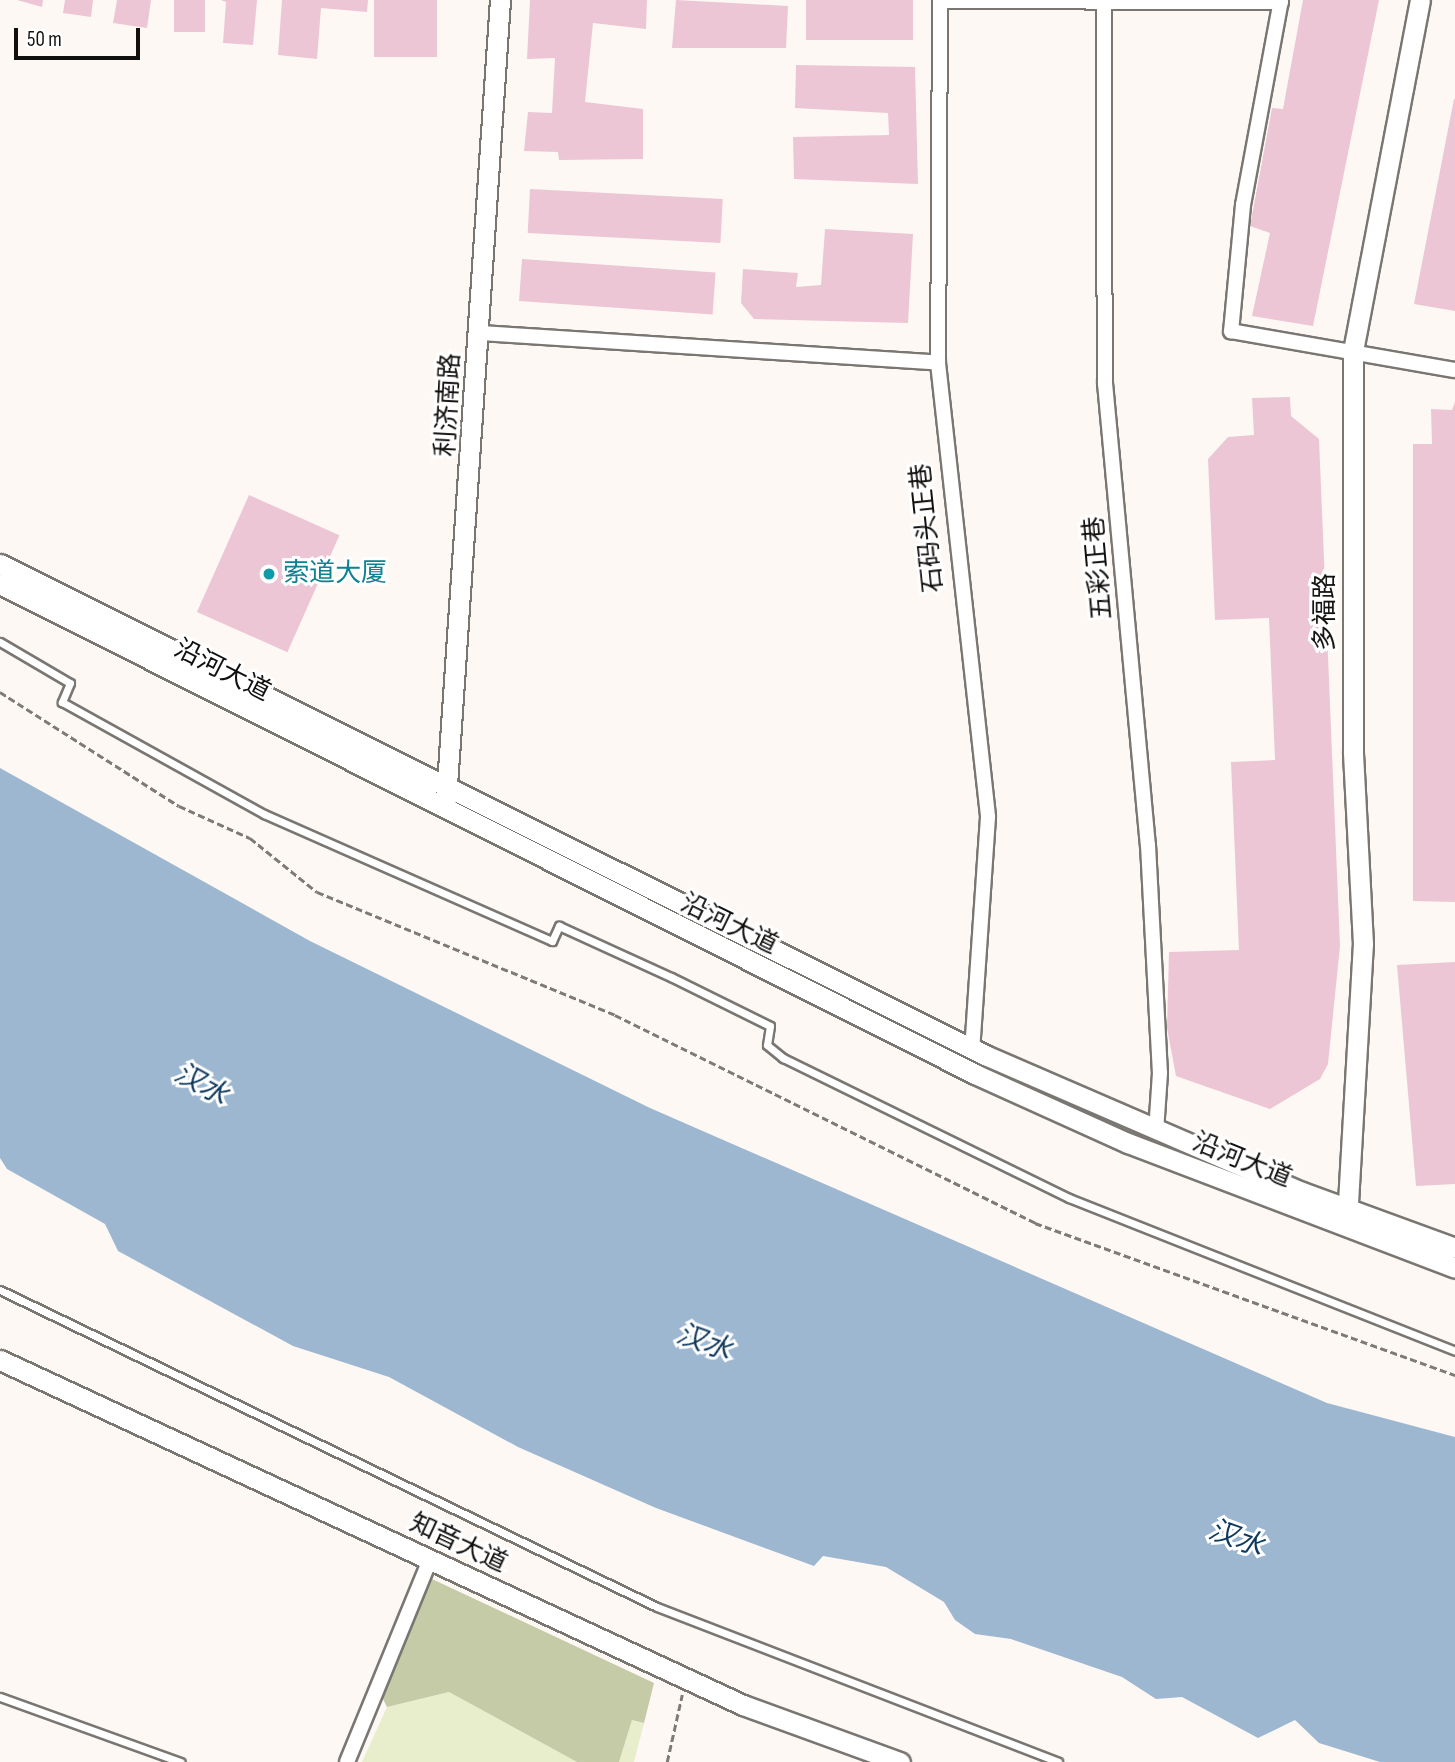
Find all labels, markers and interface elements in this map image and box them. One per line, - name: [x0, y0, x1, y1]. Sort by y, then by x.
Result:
- scale bar: [18, 14, 144, 58]
- text: 50 m: [27, 27, 62, 52]
- street label: 利济南路: [431, 352, 467, 458]
- street label: 石码头正巷: [906, 462, 950, 594]
- street label: 五彩正巷: [1079, 515, 1119, 621]
- place label: 索道大厦: [283, 558, 387, 590]
- marker: 索道大厦: [261, 566, 277, 582]
- street label: 多福路: [1310, 573, 1342, 651]
- street label: 沿河大道: [169, 633, 275, 709]
- street label: 沿河大道: [675, 888, 783, 962]
- water label: 汉水: [168, 1057, 234, 1113]
- street label: 沿河大道: [1188, 1127, 1296, 1195]
- water label: 汉水: [672, 1318, 736, 1368]
- street label: 知音大道: [404, 1508, 512, 1580]
- water label: 汉水: [1204, 1514, 1268, 1564]

